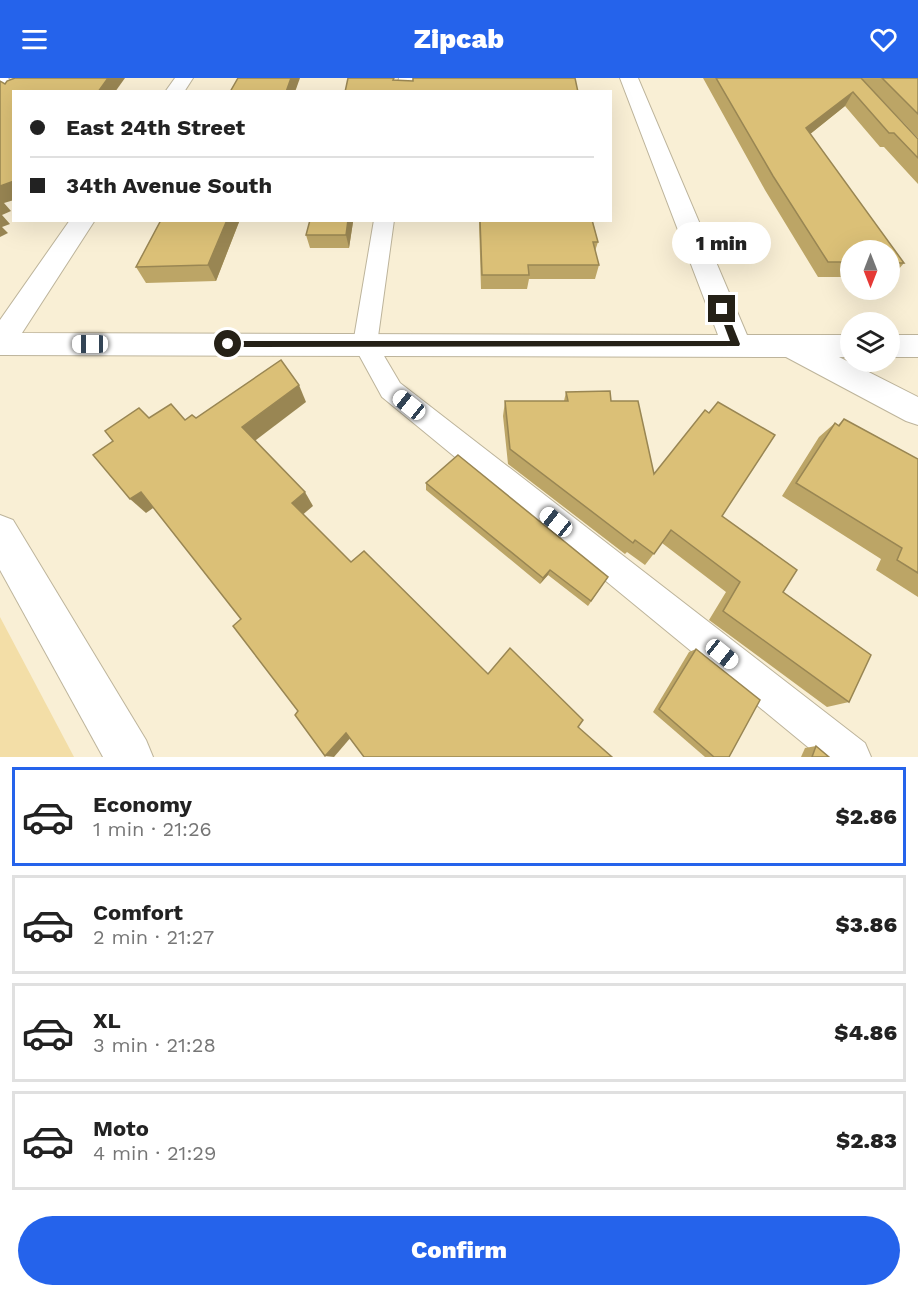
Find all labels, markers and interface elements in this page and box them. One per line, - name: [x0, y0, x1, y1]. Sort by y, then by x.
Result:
- icon: menu: [18, 23, 51, 56]
- text: Zipcab: [414, 23, 504, 55]
- icon: heart: [867, 23, 900, 56]
- text: East 24th Street: [66, 115, 245, 140]
- text: 34th Avenue South: [66, 173, 272, 198]
- callout: 1 min: [672, 222, 771, 264]
- text: 1 min: [696, 231, 747, 255]
- north arrow: [840, 240, 900, 300]
- map controls: [840, 240, 900, 372]
- route end: [708, 295, 735, 322]
- button: layers: [840, 312, 900, 372]
- route start: [214, 330, 241, 357]
- car: [72, 335, 108, 353]
- car: [389, 387, 429, 423]
- car: [536, 504, 576, 540]
- car: [702, 636, 742, 672]
- icon: car: [21, 790, 75, 844]
- text: Economy: [93, 792, 192, 817]
- text: $2.86: [835, 804, 897, 829]
- text: 1 min · 21:26: [93, 817, 212, 841]
- icon: car: [21, 898, 75, 952]
- text: Comfort: [93, 900, 183, 925]
- text: $3.86: [836, 912, 897, 937]
- text: 2 min · 21:27: [93, 925, 214, 949]
- icon: car: [21, 1006, 75, 1060]
- text: XL: [93, 1008, 121, 1033]
- text: $4.86: [834, 1020, 897, 1045]
- text: 3 min · 21:28: [93, 1033, 216, 1057]
- icon: car: [21, 1114, 75, 1168]
- text: Moto: [93, 1116, 149, 1141]
- text: $2.83: [836, 1128, 897, 1153]
- text: 4 min · 21:29: [93, 1141, 216, 1165]
- button: Confirm: [18, 1216, 900, 1285]

